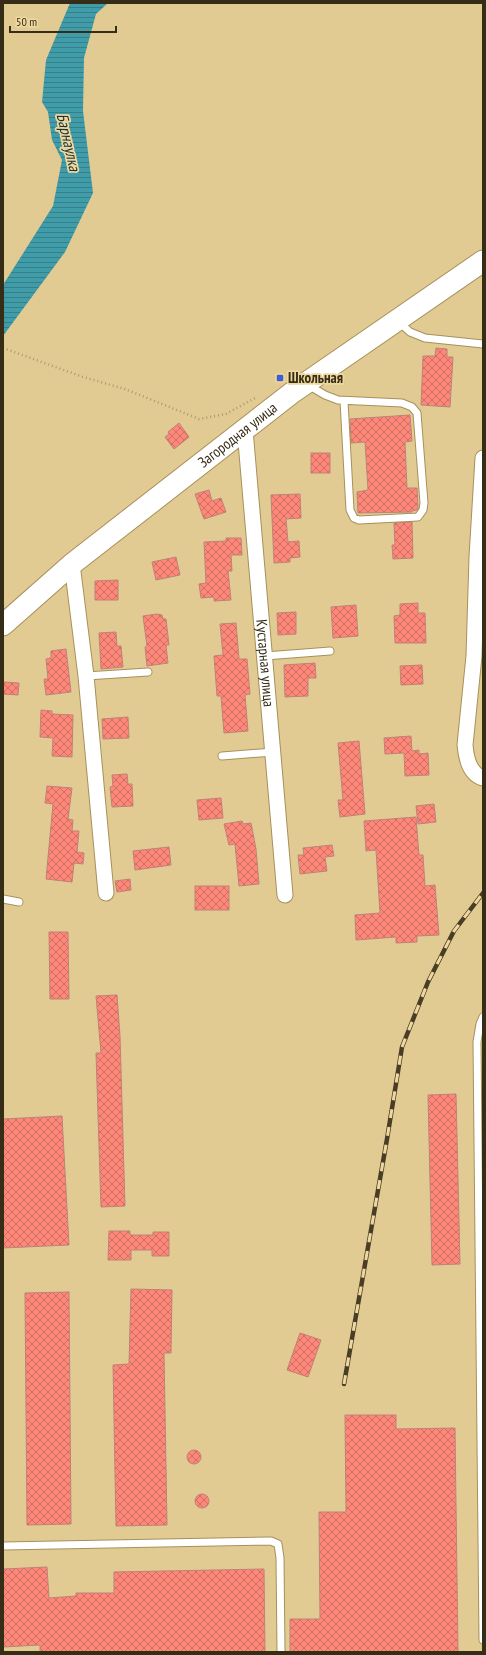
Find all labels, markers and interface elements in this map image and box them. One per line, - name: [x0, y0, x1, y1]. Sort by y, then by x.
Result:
- scale bar: [10, 8, 116, 34]
- text: 50 m: [16, 14, 37, 29]
- water label: Барнаулка: [53, 111, 86, 174]
- place label: Школьная: [288, 368, 343, 387]
- marker: Школьная: [275, 373, 285, 383]
- street label: Загородная улица: [194, 398, 281, 471]
- street label: Кустарная улица: [252, 619, 279, 708]

